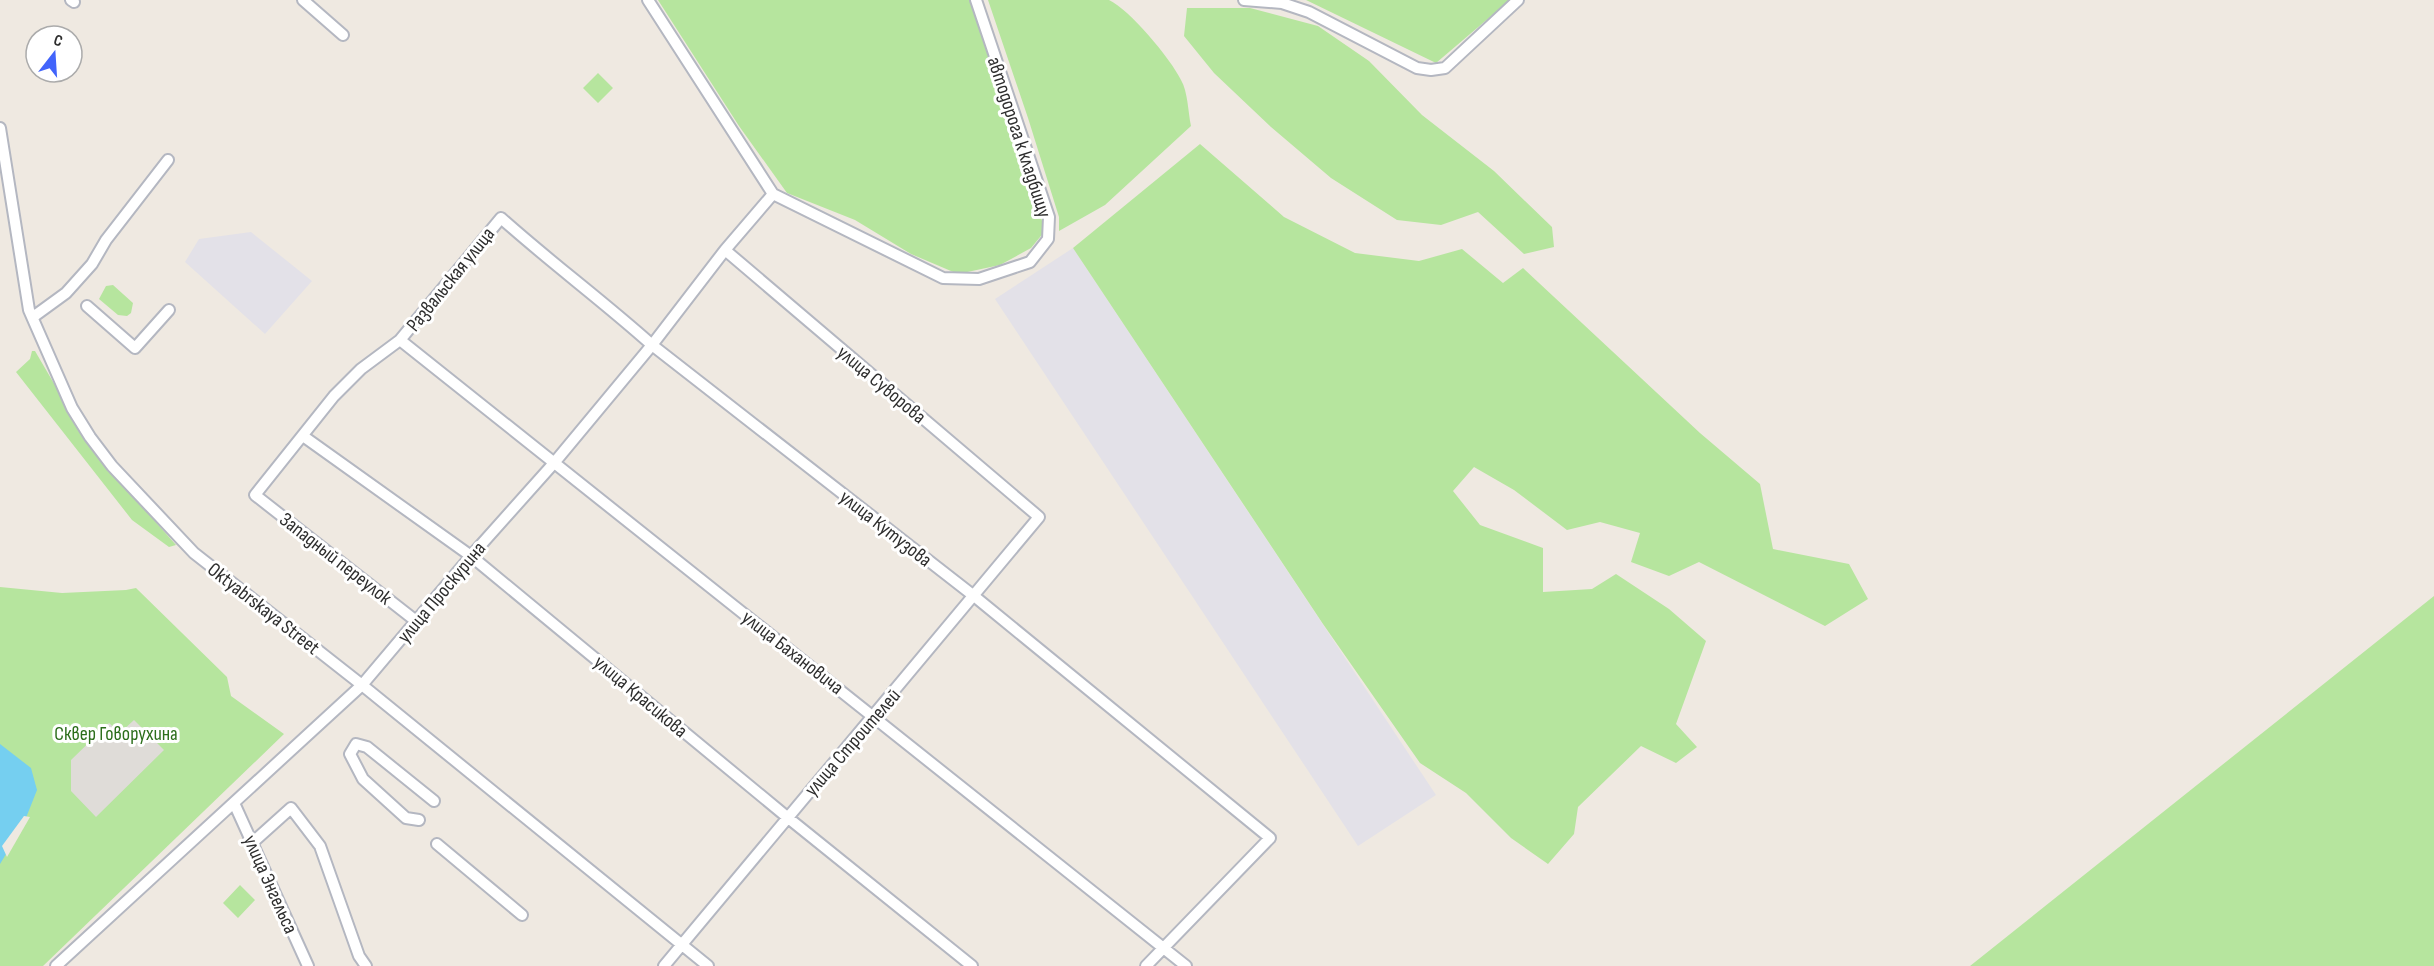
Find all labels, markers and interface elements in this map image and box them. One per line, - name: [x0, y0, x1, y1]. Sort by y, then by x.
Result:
- north arrow: [24, 24, 84, 84]
- text: С: [51, 31, 65, 51]
- street label: автодорога к кладбищу: [982, 54, 1056, 221]
- street label: Развальская улица: [402, 223, 500, 336]
- street label: улица Суворова: [832, 341, 931, 429]
- street label: улица Кутузова: [834, 485, 936, 572]
- street label: Западный переулок: [275, 508, 397, 610]
- street label: улица Проскурина: [392, 537, 491, 648]
- street label: Oktyabrskaya Street: [203, 558, 324, 660]
- street label: улица Бахановича: [737, 606, 848, 700]
- street label: улица Красикова: [589, 651, 692, 743]
- street label: улица Строителей: [800, 684, 906, 801]
- park label: Сквер Говорухина: [54, 722, 178, 746]
- street label: улица Энгельса: [238, 831, 302, 937]

